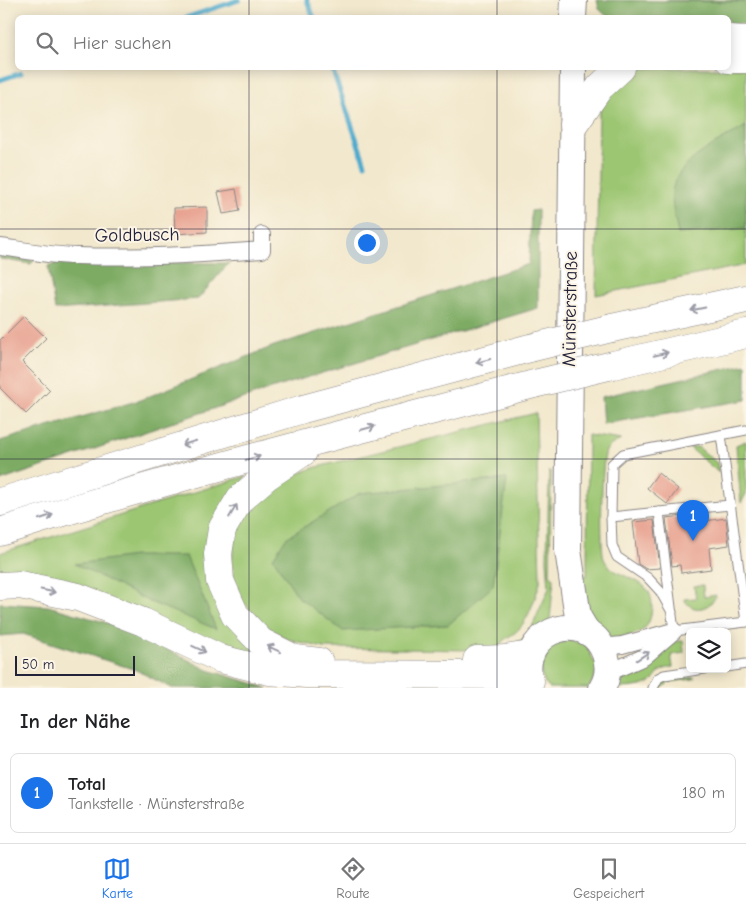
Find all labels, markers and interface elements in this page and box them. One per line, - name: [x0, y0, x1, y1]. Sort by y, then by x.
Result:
- search box: [15, 15, 731, 70]
- icon: search: [33, 29, 61, 57]
- text: Hier suchen: [73, 32, 171, 54]
- street label: Goldbusch: [94, 223, 180, 247]
- your location: [354, 230, 380, 256]
- street label: Münsterstraße: [558, 251, 582, 367]
- one-way arrow: [691, 305, 707, 315]
- one-way arrow: [652, 349, 668, 358]
- one-way arrow: [475, 357, 491, 366]
- one-way arrow: [359, 423, 375, 432]
- one-way arrow: [181, 438, 197, 448]
- one-way arrow: [244, 453, 260, 462]
- pin: 1: [677, 500, 709, 541]
- one-way arrow: [228, 504, 238, 519]
- one-way arrow: [38, 512, 54, 521]
- one-way arrow: [40, 587, 56, 596]
- map controls: [686, 628, 731, 673]
- button: layers: [686, 628, 731, 673]
- one-way arrow: [267, 643, 282, 653]
- one-way arrow: [192, 644, 207, 654]
- one-way arrow: [636, 651, 650, 661]
- scale bar: [15, 653, 135, 676]
- text: 50 m: [22, 656, 54, 673]
- text: In der Nähe: [20, 709, 130, 733]
- text: Total: [68, 773, 106, 795]
- text: 1: [34, 784, 40, 802]
- text: 180 m: [682, 784, 725, 802]
- text: Tankstelle · Münsterstraße: [68, 795, 245, 813]
- tab: Karte: [102, 855, 133, 902]
- tab: Route: [336, 855, 370, 902]
- tab: Gespeichert: [573, 855, 644, 902]

